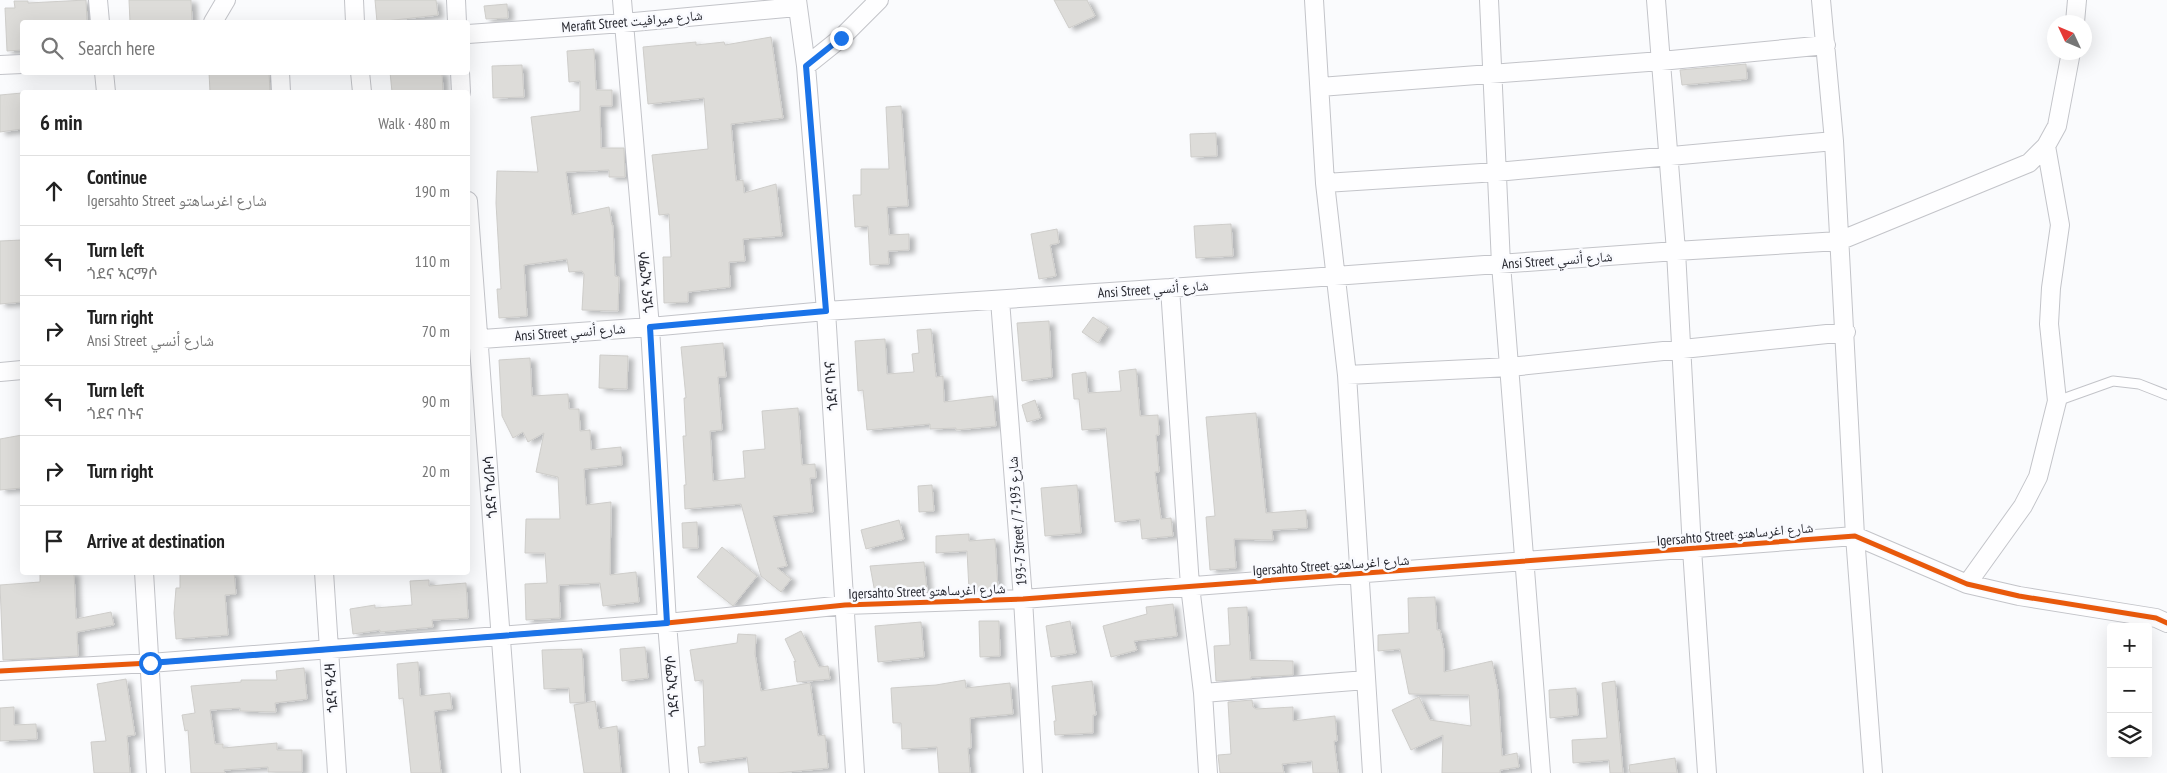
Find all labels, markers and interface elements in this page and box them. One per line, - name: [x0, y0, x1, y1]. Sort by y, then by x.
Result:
- street label: Merafit Street شارع ميرافيت: [561, 6, 703, 37]
- north arrow: [2047, 15, 2092, 60]
- search box: [20, 20, 470, 75]
- route end: [830, 27, 853, 50]
- icon: search: [38, 34, 66, 62]
- text: Search here: [78, 36, 155, 60]
- text: 6 min: [40, 109, 82, 136]
- text: Walk · 480 m: [378, 113, 450, 133]
- text: Continue: [87, 165, 147, 189]
- icon: ahead: [40, 177, 68, 205]
- text: 190 m: [415, 181, 450, 201]
- text: Igersahto Street شارع اغرساهتو: [87, 190, 267, 210]
- text: Turn left: [87, 238, 144, 262]
- icon: left: [40, 247, 68, 275]
- street label: Ansi Street شارع أنسي: [1501, 247, 1613, 275]
- street label: ጎደና ኣርማሶ: [634, 250, 658, 314]
- text: 110 m: [415, 251, 450, 271]
- text: ጎደና ኣርማሶ: [87, 263, 158, 283]
- street label: Ansi Street شارع أنسي: [1097, 276, 1209, 304]
- text: Turn right: [87, 305, 153, 329]
- icon: right: [40, 317, 68, 345]
- street label: Ansi Street شارع أنسي: [514, 319, 626, 347]
- text: 70 m: [422, 321, 450, 341]
- text: Ansi Street شارع أنسي: [87, 330, 214, 350]
- street label: ጎደና ባኑና: [820, 361, 842, 411]
- text: Turn left: [87, 378, 144, 402]
- icon: left: [40, 387, 68, 415]
- text: 90 m: [422, 391, 450, 411]
- text: ጎደና ባኑና: [87, 403, 143, 423]
- street label: ጎደና ካሪቡሳ: [479, 455, 501, 519]
- street label: 193-7 Street / شارع 193-7: [1004, 456, 1031, 586]
- icon: right: [40, 457, 68, 485]
- text: Turn right: [87, 459, 153, 483]
- text: 20 m: [422, 461, 450, 481]
- street label: Igersahto Street شارع اغرساهتو: [1656, 518, 1814, 551]
- icon: arrive: [40, 527, 68, 555]
- text: Arrive at destination: [87, 529, 225, 553]
- street label: Igersahto Street شارع اغرساهتو: [1252, 551, 1410, 580]
- street label: Igersahto Street شارع اغرساهتو: [848, 579, 1006, 604]
- map controls: [2107, 623, 2152, 758]
- button: +: [2107, 623, 2152, 668]
- route start: [139, 652, 162, 675]
- street label: ጎደና ኣርማሶ: [661, 654, 683, 718]
- street label: ጎደና ዓረዛ: [320, 663, 342, 713]
- button: −: [2107, 668, 2152, 713]
- button: layers: [2107, 713, 2152, 758]

